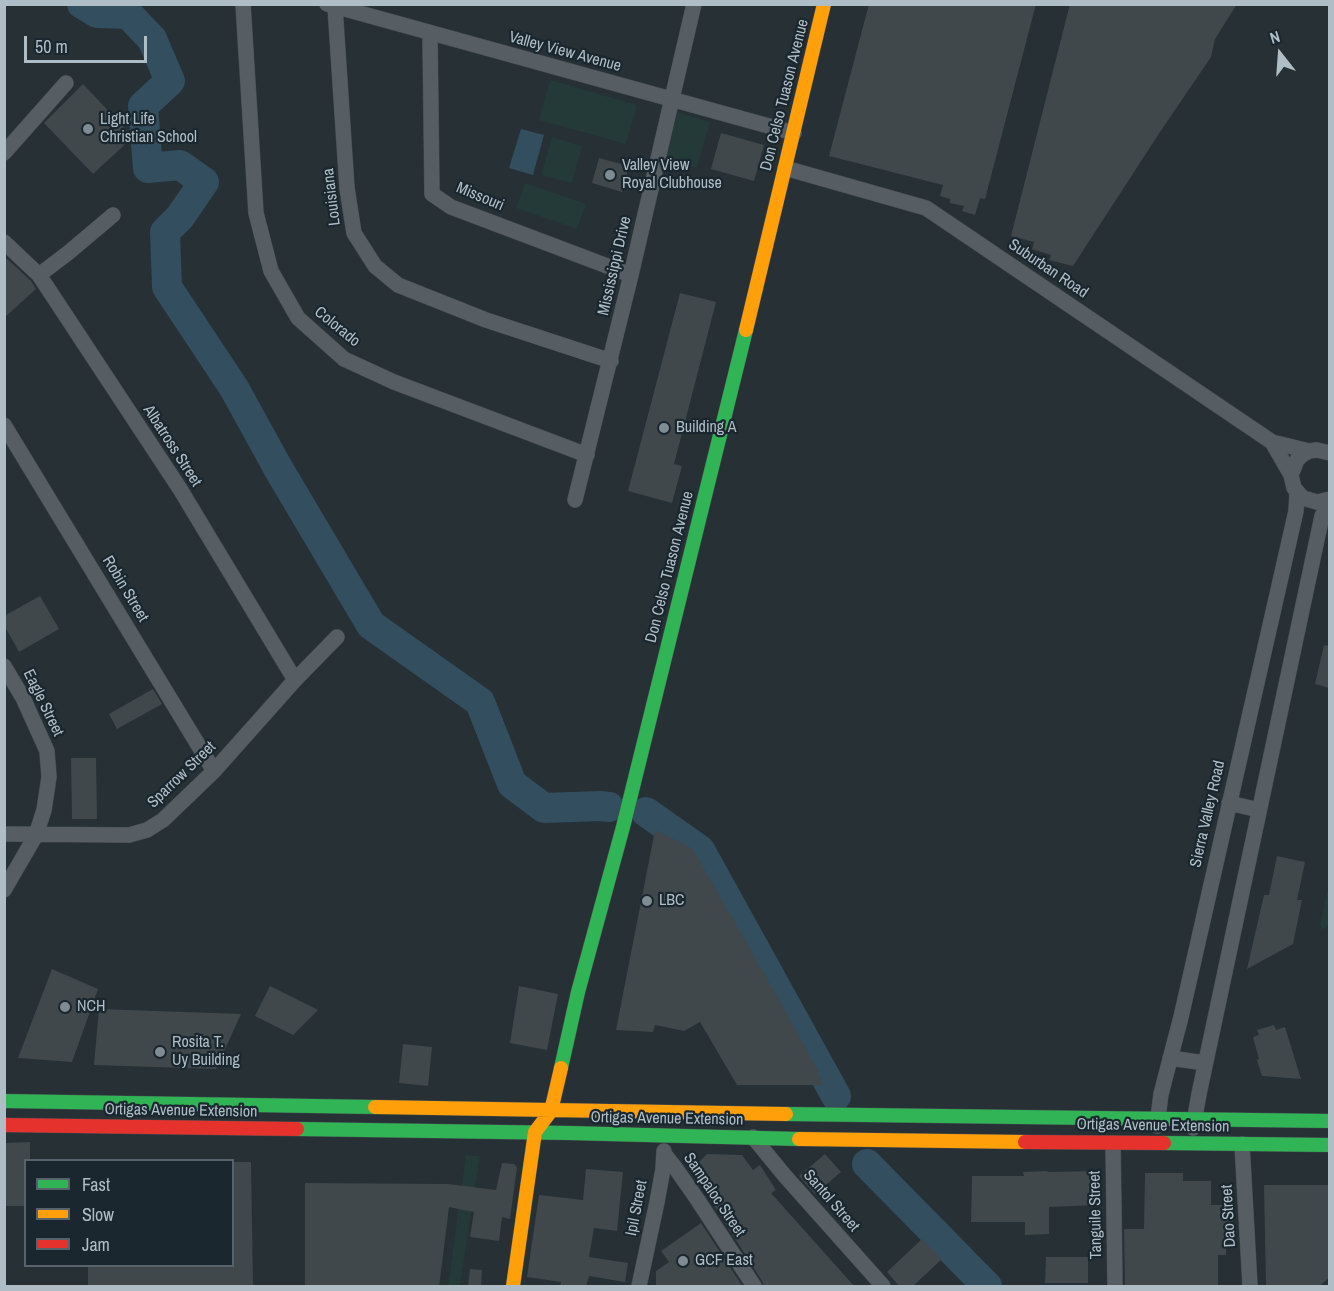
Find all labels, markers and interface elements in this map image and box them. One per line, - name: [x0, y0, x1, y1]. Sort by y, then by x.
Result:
- street label: Don Celso Tuason Avenue: [757, 17, 813, 173]
- scale bar: [27, 24, 150, 62]
- north arrow: [1250, 24, 1310, 84]
- text: N: [1267, 25, 1282, 49]
- street label: Valley View Avenue: [507, 28, 623, 76]
- text: 50 m: [35, 34, 68, 59]
- place label: Light Life Christian School: [100, 110, 197, 148]
- marker: Light Life Christian School: [81, 122, 95, 136]
- place label: Valley View Royal Clubhouse: [622, 156, 722, 194]
- street label: Louisiana: [319, 167, 345, 227]
- marker: Valley View Royal Clubhouse: [603, 168, 617, 182]
- street label: Missouri: [453, 178, 507, 216]
- street label: Mississippi Drive: [594, 214, 636, 318]
- street label: Suburban Road: [1005, 235, 1091, 303]
- street label: Colorado: [310, 303, 364, 351]
- street label: Albatross Street: [139, 402, 205, 490]
- place label: Building A: [676, 418, 737, 438]
- marker: Building A: [657, 421, 671, 435]
- street label: Don Celso Tuason Avenue: [642, 489, 698, 645]
- street label: Robin Street: [98, 552, 152, 626]
- street label: Eagle Street: [19, 666, 67, 740]
- street label: Sparrow Street: [144, 738, 220, 812]
- street label: Sierra Valley Road: [1186, 759, 1230, 869]
- place label: LBC: [659, 891, 685, 911]
- marker: LBC: [640, 894, 654, 908]
- place label: NCH: [77, 997, 105, 1017]
- marker: NCH: [58, 1000, 72, 1014]
- place label: Rosita T. Uy Building: [172, 1033, 240, 1071]
- marker: Rosita T. Uy Building: [153, 1045, 167, 1059]
- street label: Ortigas Avenue Extension: [104, 1100, 258, 1122]
- street label: Ortigas Avenue Extension: [590, 1108, 744, 1130]
- street label: Ortigas Avenue Extension: [1076, 1115, 1230, 1137]
- street label: Sampaloc Street: [679, 1149, 749, 1241]
- legend: [24, 1159, 234, 1267]
- street label: Santol Street: [799, 1166, 863, 1236]
- street label: Tanguile Street: [1086, 1171, 1106, 1259]
- text: Fast: [82, 1172, 110, 1197]
- street label: Ipil Street: [622, 1179, 652, 1237]
- street label: Dao Street: [1218, 1184, 1240, 1248]
- text: Slow: [82, 1202, 114, 1227]
- text: Jam: [82, 1232, 110, 1257]
- place label: GCF East: [695, 1251, 753, 1271]
- marker: GCF East: [676, 1254, 690, 1268]

